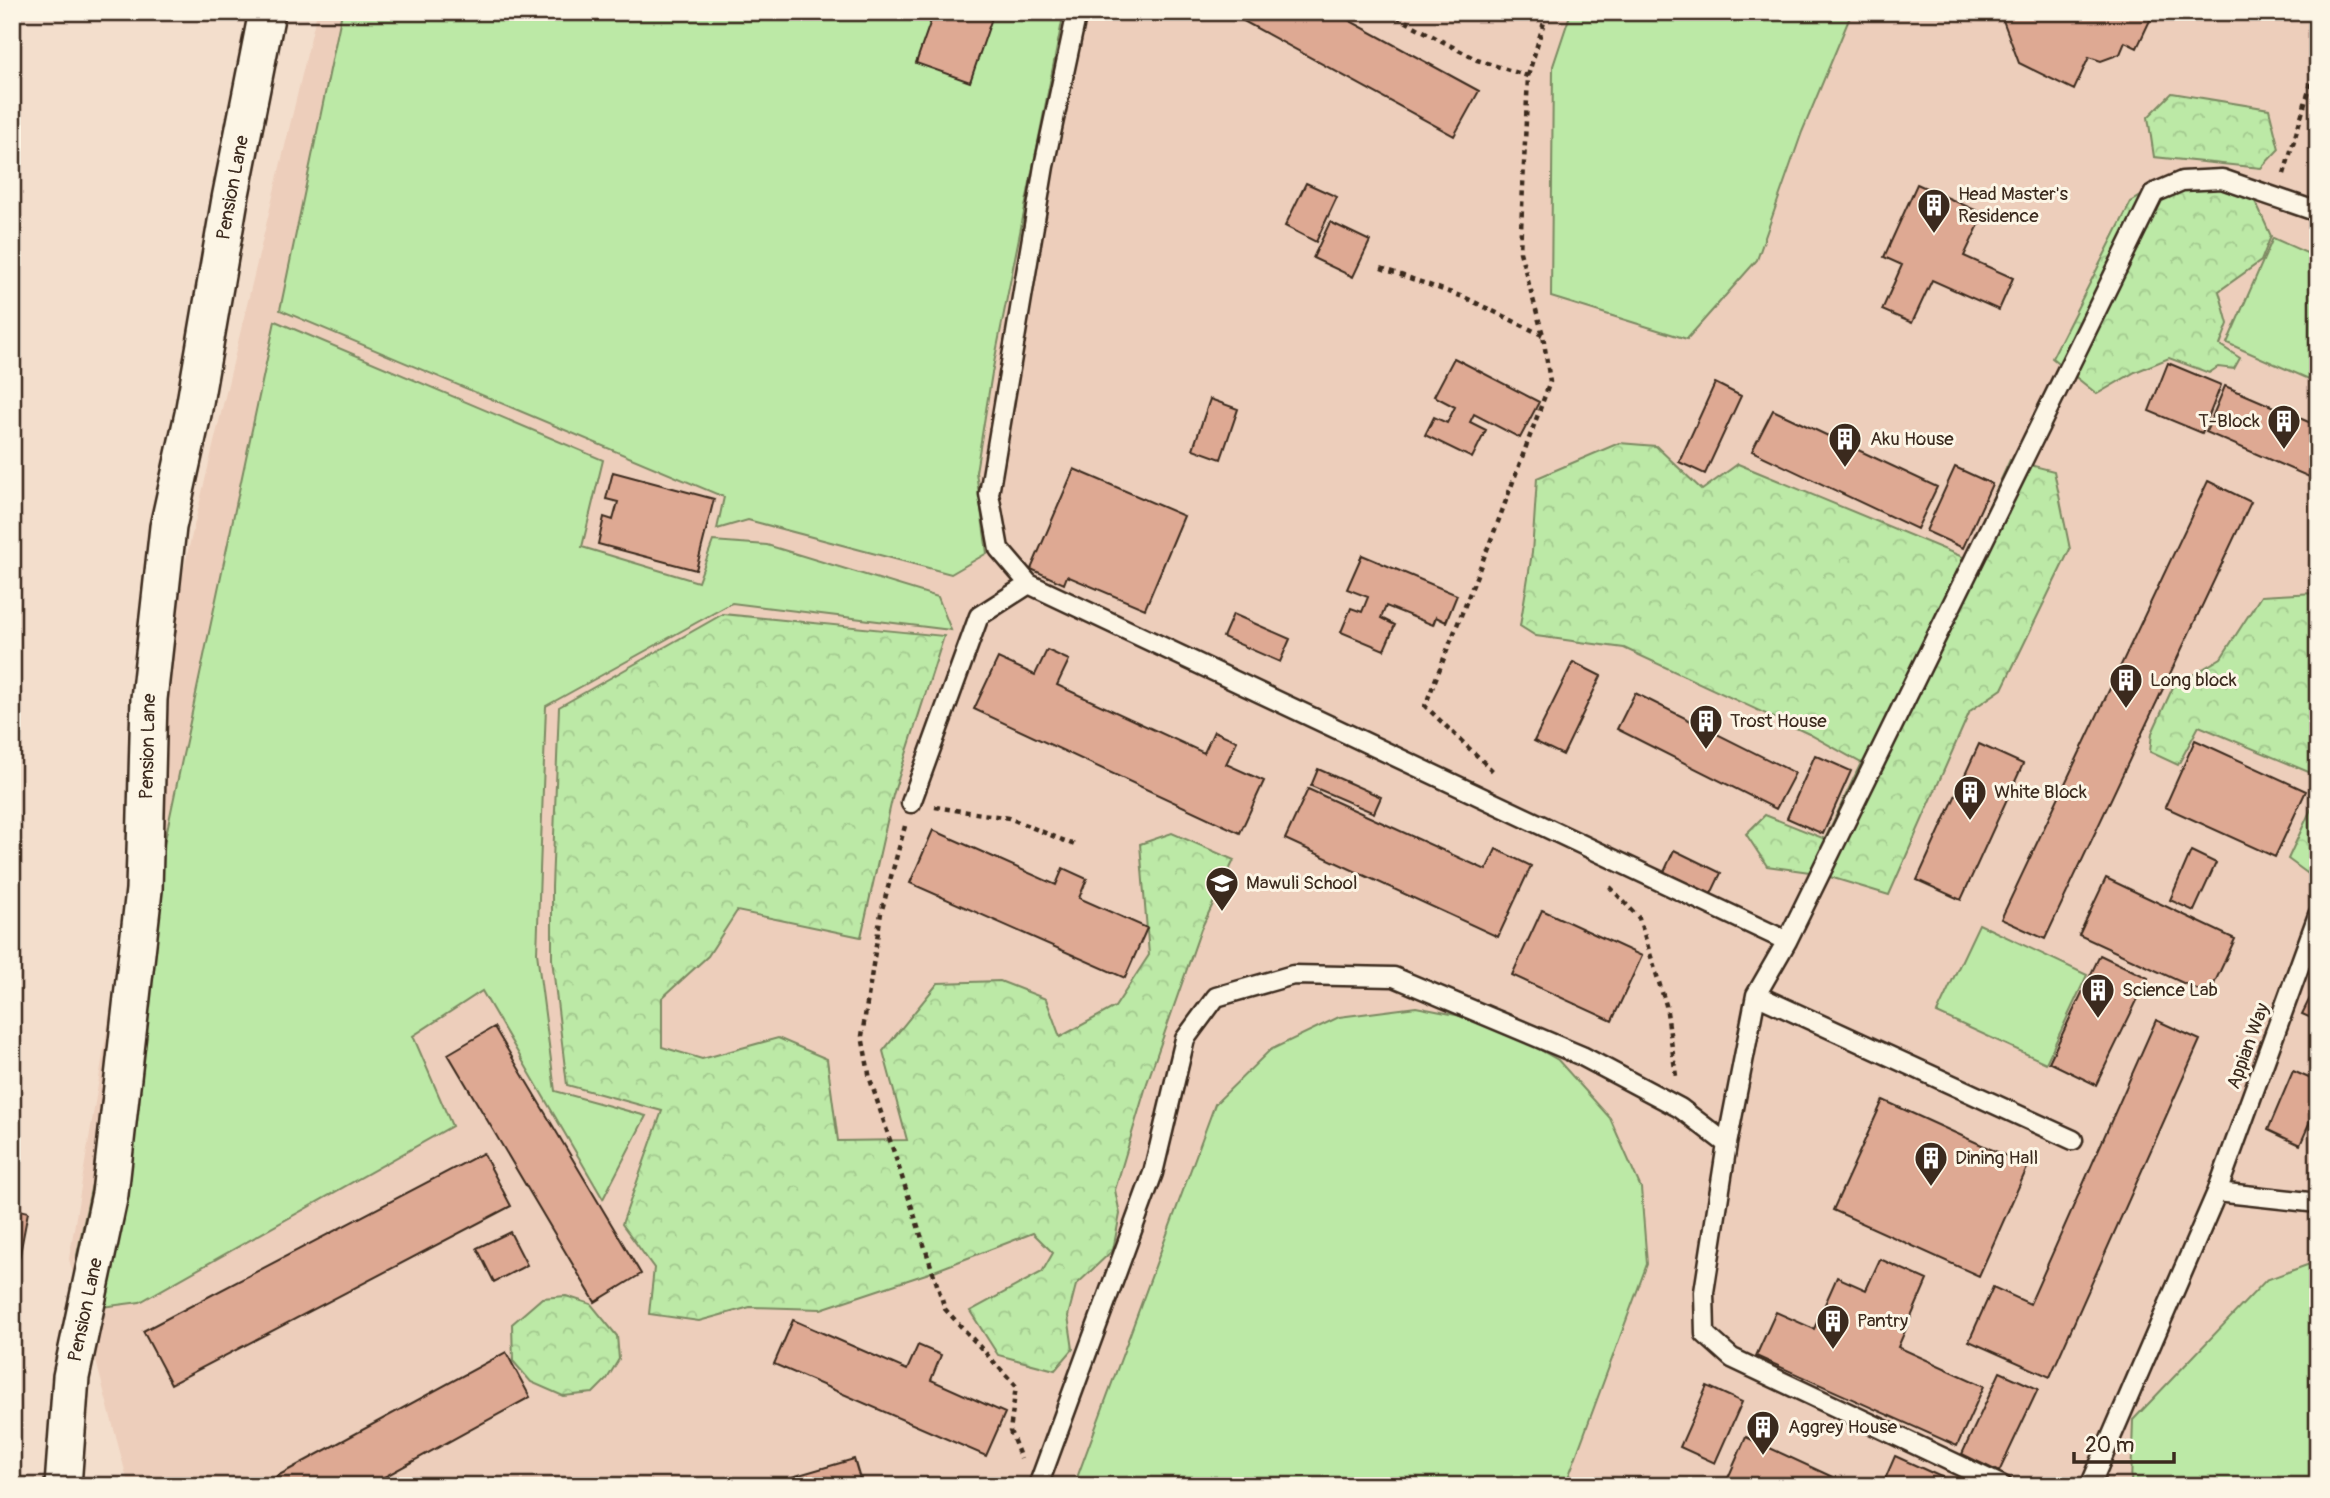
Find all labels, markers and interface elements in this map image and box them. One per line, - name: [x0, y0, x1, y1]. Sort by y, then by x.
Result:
- street label: Pension Lane: [211, 133, 254, 242]
- place label: Head Master's Residence: [1958, 182, 2068, 228]
- building icon: Head Master's Residence: [1915, 186, 1953, 235]
- building icon: T-Block: [2265, 402, 2303, 451]
- place label: T-Block: [2198, 409, 2260, 433]
- building icon: Aku House: [1826, 420, 1864, 469]
- place label: Aku House: [1870, 427, 1954, 451]
- building icon: Long block: [2107, 661, 2145, 710]
- place label: Long block: [2150, 668, 2237, 692]
- street label: Pension Lane: [134, 692, 162, 800]
- building icon: Trost House: [1687, 702, 1725, 751]
- place label: Trost House: [1730, 709, 1827, 733]
- building icon: White Block: [1951, 773, 1989, 822]
- place label: White Block: [1994, 780, 2087, 804]
- school or university icon: Mawuli School: [1203, 864, 1241, 913]
- place label: Mawuli School: [1246, 871, 1358, 895]
- building icon: Science Lab: [2079, 971, 2117, 1020]
- place label: Science Lab: [2122, 978, 2218, 1002]
- street label: Appian Way: [2221, 1000, 2275, 1092]
- building icon: Dining Hall: [1912, 1139, 1950, 1188]
- place label: Dining Hall: [1955, 1146, 2038, 1170]
- street label: Pension Lane: [63, 1255, 108, 1364]
- building icon: Pantry: [1814, 1302, 1852, 1351]
- place label: Pantry: [1857, 1309, 1908, 1333]
- building icon: Aggrey House: [1744, 1408, 1782, 1457]
- place label: Aggrey House: [1788, 1415, 1898, 1439]
- scale bar: [2074, 1421, 2174, 1465]
- text: 20 m: [2085, 1432, 2134, 1459]

